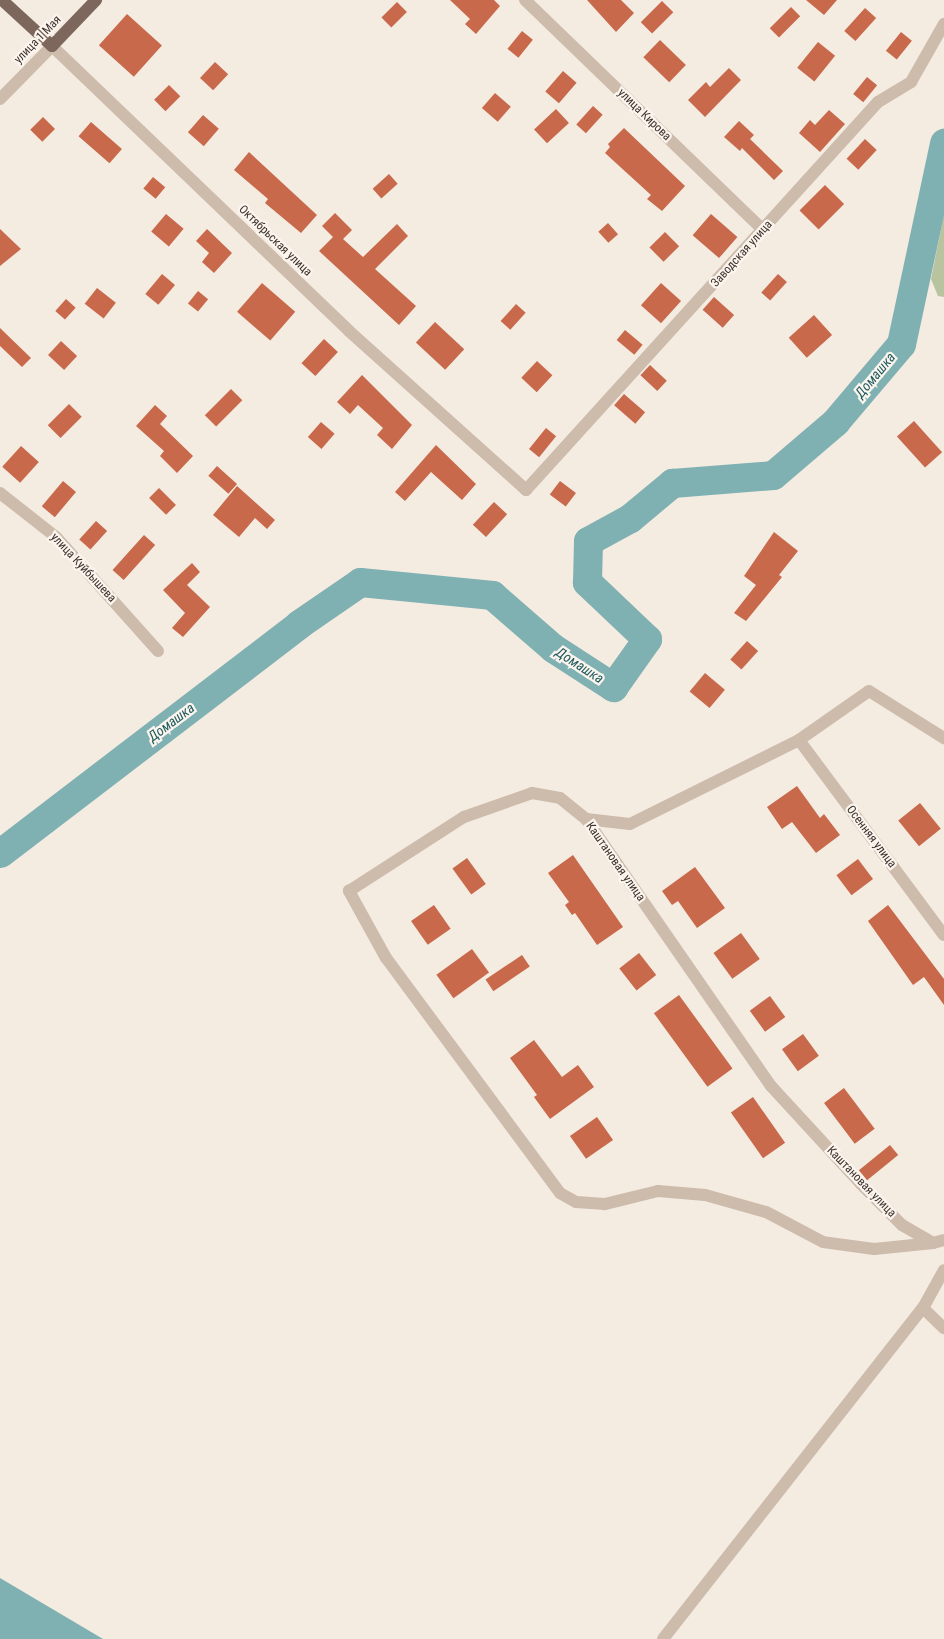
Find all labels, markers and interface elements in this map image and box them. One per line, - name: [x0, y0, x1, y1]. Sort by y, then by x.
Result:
- street label: улица 1 Мая: [12, 13, 64, 67]
- street label: улица Кирова: [614, 86, 674, 144]
- street label: Октябрьская улица: [236, 203, 314, 279]
- street label: Заводская улица: [708, 218, 776, 290]
- water label: Домашка: [851, 349, 899, 401]
- street label: улица Куйбышева: [47, 530, 119, 606]
- water label: Домашка: [553, 643, 607, 687]
- water label: Домашка: [145, 699, 197, 745]
- street label: Осенняя улица: [843, 803, 899, 871]
- street label: Каштановая улица: [582, 820, 648, 904]
- street label: Каштановая улица: [823, 1143, 899, 1221]

